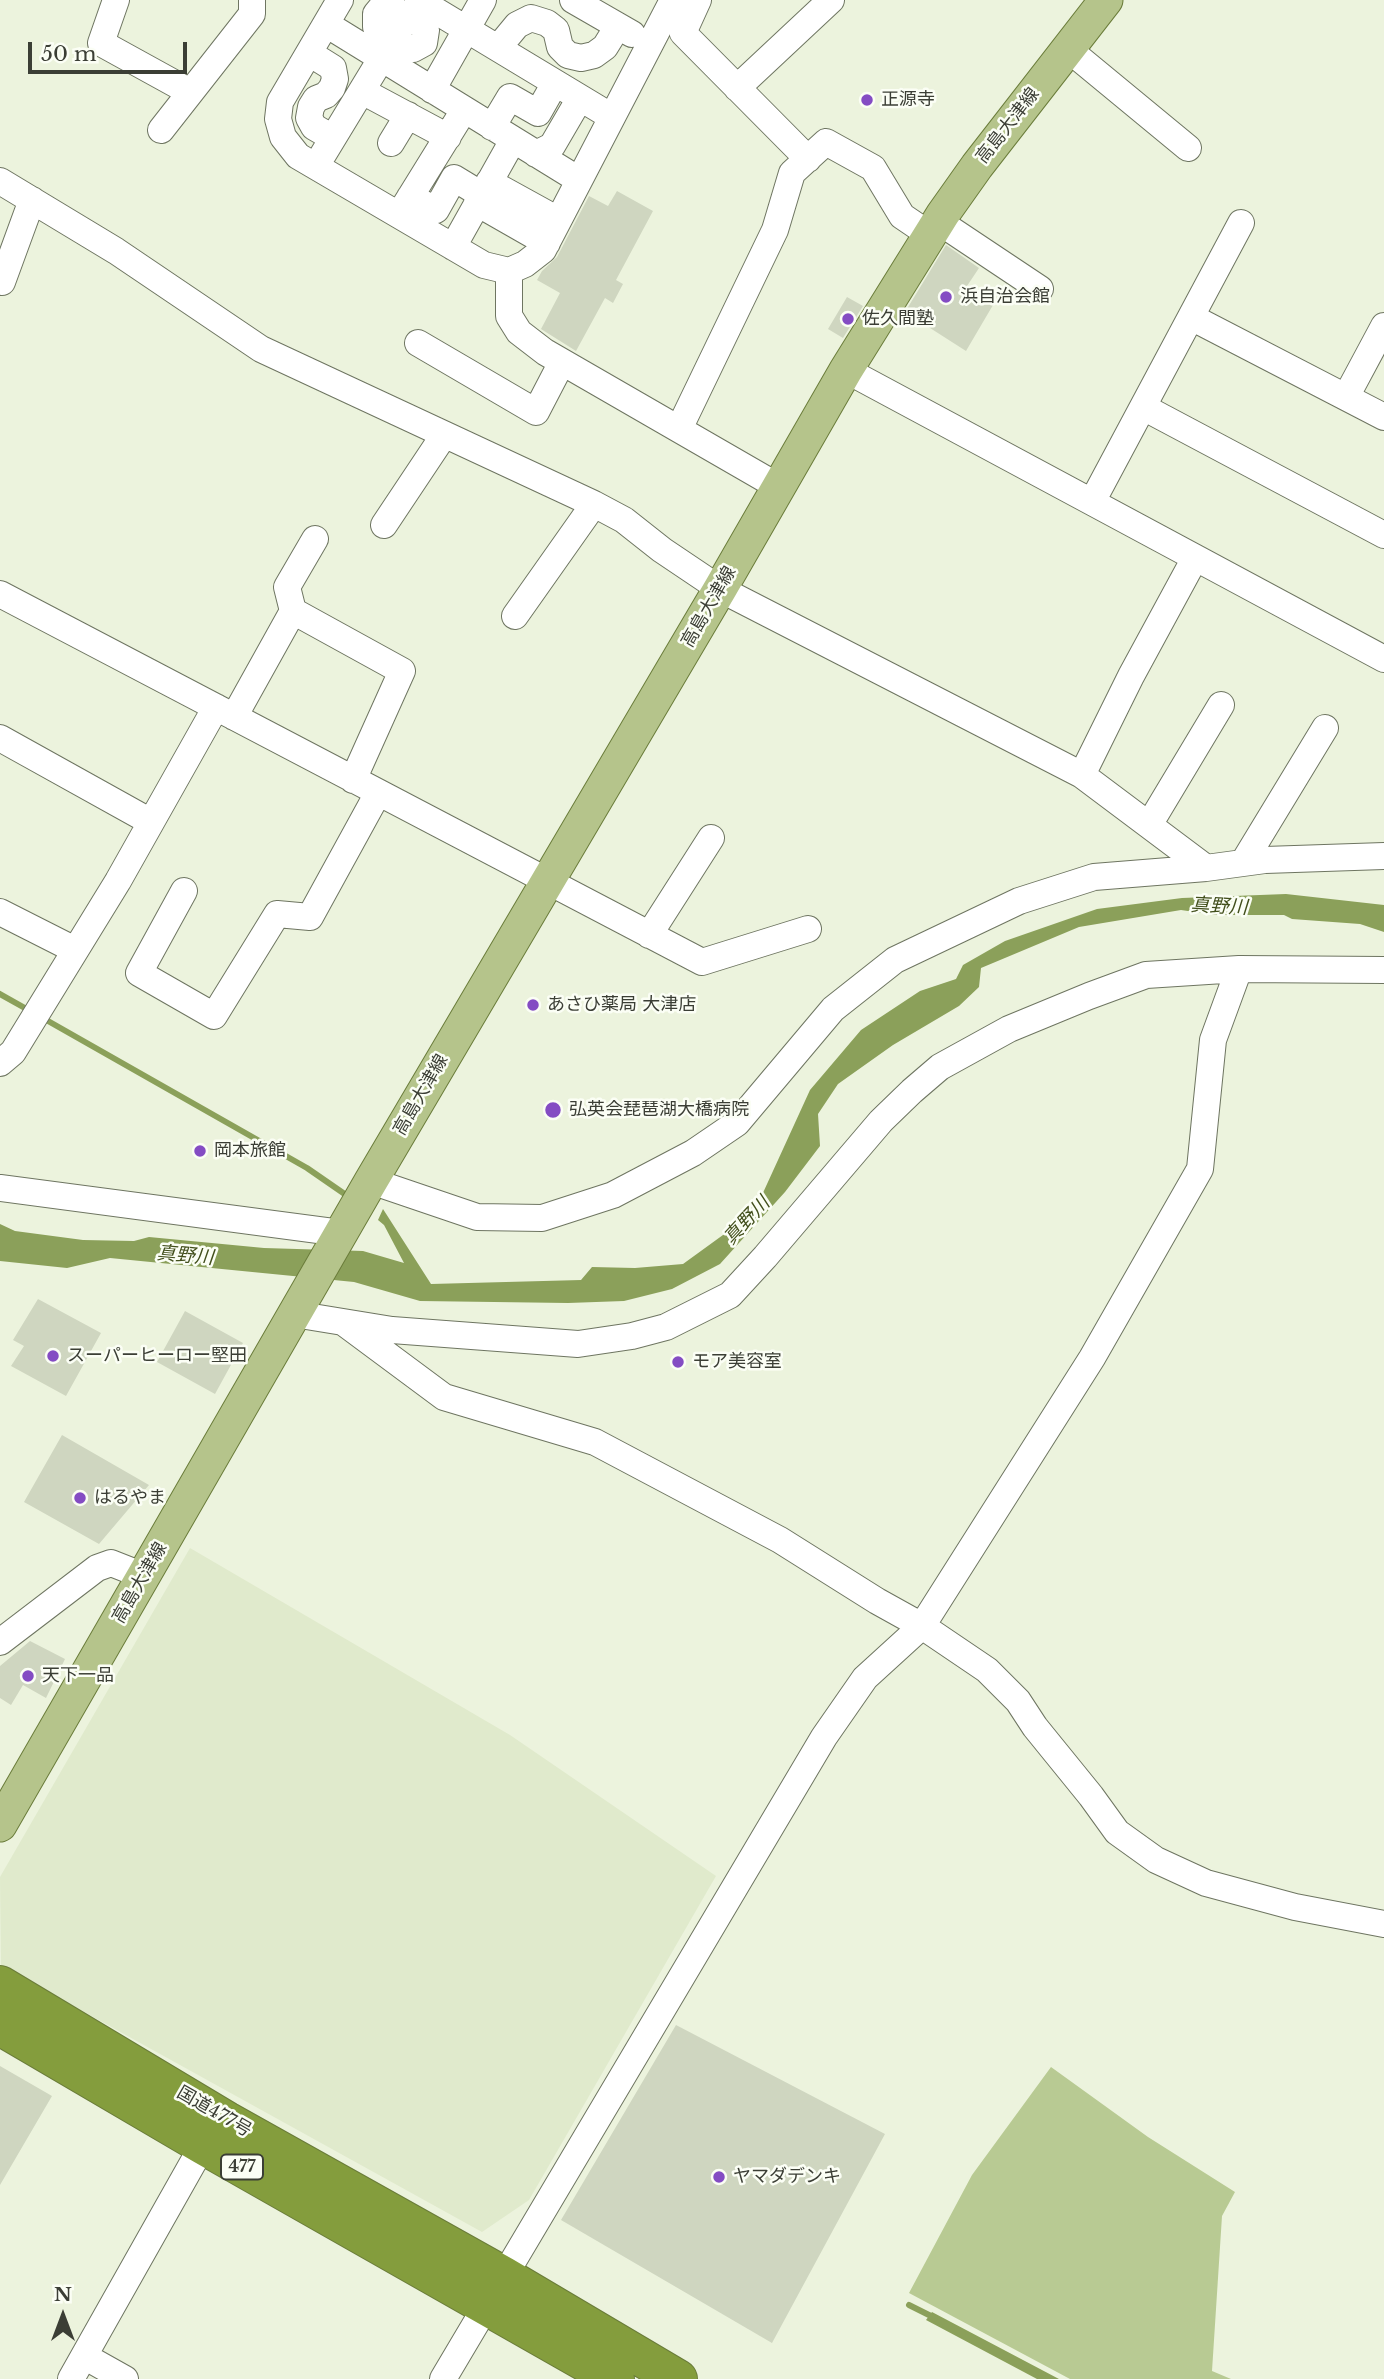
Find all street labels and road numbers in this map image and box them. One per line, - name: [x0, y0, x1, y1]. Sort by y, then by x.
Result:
- street label: 高島大津線: [972, 84, 1044, 168]
- street label: 高島大津線: [677, 563, 741, 651]
- street label: 高島大津線: [389, 1051, 453, 1139]
- street label: 高島大津線: [108, 1539, 172, 1627]
- street label: 国道477号: [173, 2082, 255, 2142]
- road number: 477: [221, 2154, 263, 2180]

